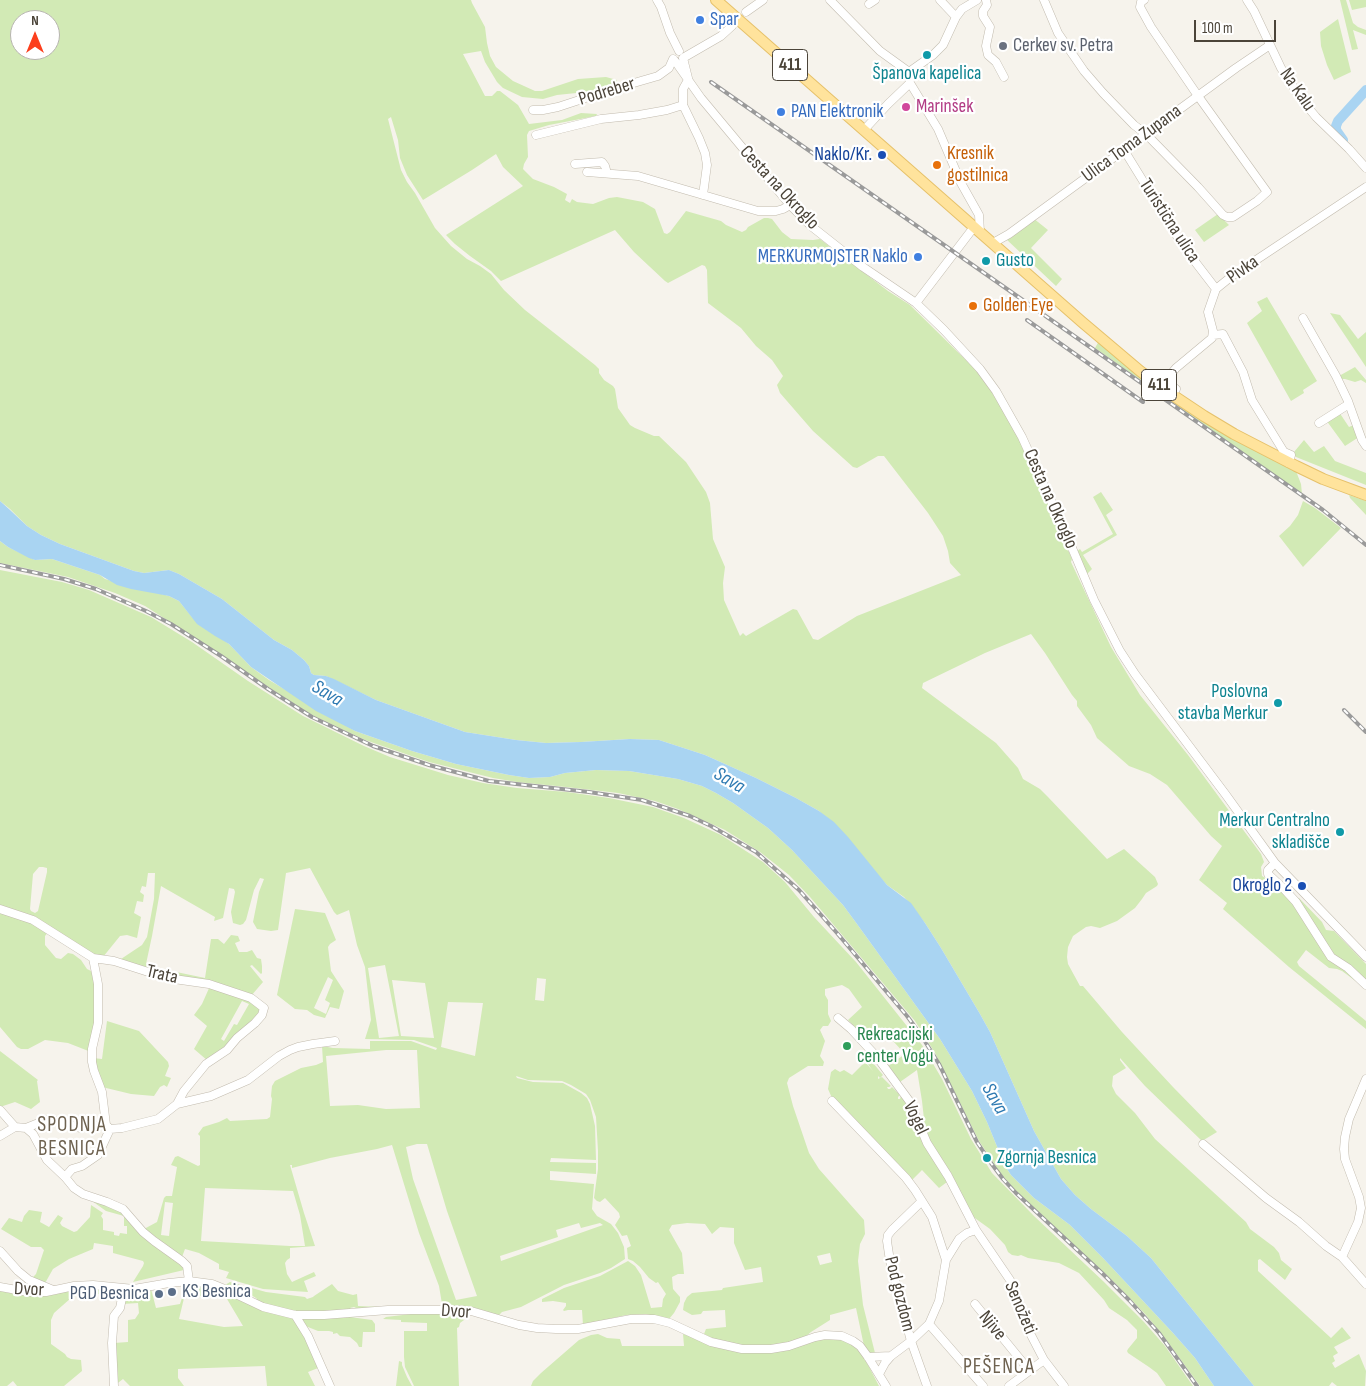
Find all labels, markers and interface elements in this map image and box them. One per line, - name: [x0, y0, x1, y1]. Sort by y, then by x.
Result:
- place label: Spar: [710, 9, 739, 31]
- north arrow: [10, 10, 60, 60]
- scale bar: [1196, 10, 1278, 42]
- text: N: [31, 12, 39, 29]
- marker: Spar: [694, 14, 706, 26]
- text: 100 m: [1202, 19, 1233, 38]
- place label: Cerkev sv. Petra: [1013, 35, 1113, 57]
- marker: Cerkev sv. Petra: [997, 40, 1009, 52]
- marker: Španova kapelica: [921, 49, 933, 61]
- road number: 411: [772, 50, 808, 80]
- place label: Španova kapelica: [873, 63, 981, 85]
- street label: Na Kalu: [1274, 64, 1320, 116]
- street label: Podreber: [576, 73, 638, 111]
- place label: Marinšek: [916, 96, 973, 118]
- street label: Ulica Toma Zupana: [1078, 100, 1186, 188]
- place label: PAN Elektronik: [791, 101, 883, 123]
- marker: Marinšek: [900, 101, 912, 113]
- marker: PAN Elektronik: [775, 106, 787, 118]
- street label: Cesta na Okroglo: [734, 141, 824, 235]
- place label: Kresnik gostilnica: [947, 143, 1008, 187]
- place label: Naklo/Kr.: [814, 144, 872, 166]
- marker: Naklo/Kr.: [876, 149, 888, 161]
- marker: Kresnik gostilnica: [931, 159, 943, 171]
- street label: Turistična ulica: [1133, 175, 1205, 267]
- place label: MERKURMOJSTER Naklo: [758, 246, 908, 268]
- place label: Gusto: [996, 250, 1034, 272]
- marker: MERKURMOJSTER Naklo: [912, 251, 924, 263]
- street label: Pivka: [1223, 251, 1263, 289]
- marker: Gusto: [980, 255, 992, 267]
- place label: Golden Eye: [983, 295, 1053, 317]
- marker: Golden Eye: [967, 300, 979, 312]
- road number: 411: [1142, 370, 1176, 400]
- street label: Cesta na Okroglo: [1018, 446, 1082, 552]
- water label: Sava: [307, 675, 347, 713]
- place label: Poslovna stavba Merkur: [1178, 681, 1268, 725]
- marker: Poslovna stavba Merkur: [1272, 697, 1284, 709]
- water label: Sava: [709, 763, 749, 799]
- place label: Merkur Centralno skladišče: [1219, 810, 1330, 854]
- marker: Merkur Centralno skladišče: [1334, 826, 1346, 838]
- place label: Okroglo 2: [1233, 875, 1292, 897]
- marker: Okroglo 2: [1296, 880, 1308, 892]
- street label: Trata: [144, 960, 180, 990]
- place label: Rekreacijski center Vogu: [857, 1024, 933, 1068]
- marker: Rekreacijski center Vogu: [841, 1040, 853, 1052]
- water label: Sava: [976, 1079, 1012, 1119]
- street label: Vogel: [897, 1098, 933, 1138]
- district label: SPODNJA BESNICA: [36, 1113, 108, 1163]
- place label: Zgornja Besnica: [997, 1147, 1097, 1169]
- marker: Zgornja Besnica: [981, 1152, 993, 1164]
- street label: Pod gozdom: [879, 1254, 919, 1334]
- street label: Dvor: [14, 1278, 44, 1302]
- street label: Senožeti: [999, 1278, 1041, 1338]
- place label: KS Besnica: [182, 1281, 251, 1303]
- place label: PGD Besnica: [70, 1283, 149, 1305]
- marker: KS Besnica: [166, 1286, 178, 1298]
- marker: PGD Besnica: [153, 1288, 165, 1300]
- street label: Dvor: [440, 1300, 472, 1324]
- street label: Njive: [973, 1307, 1011, 1345]
- district label: PEŠENCA: [962, 1355, 1036, 1381]

